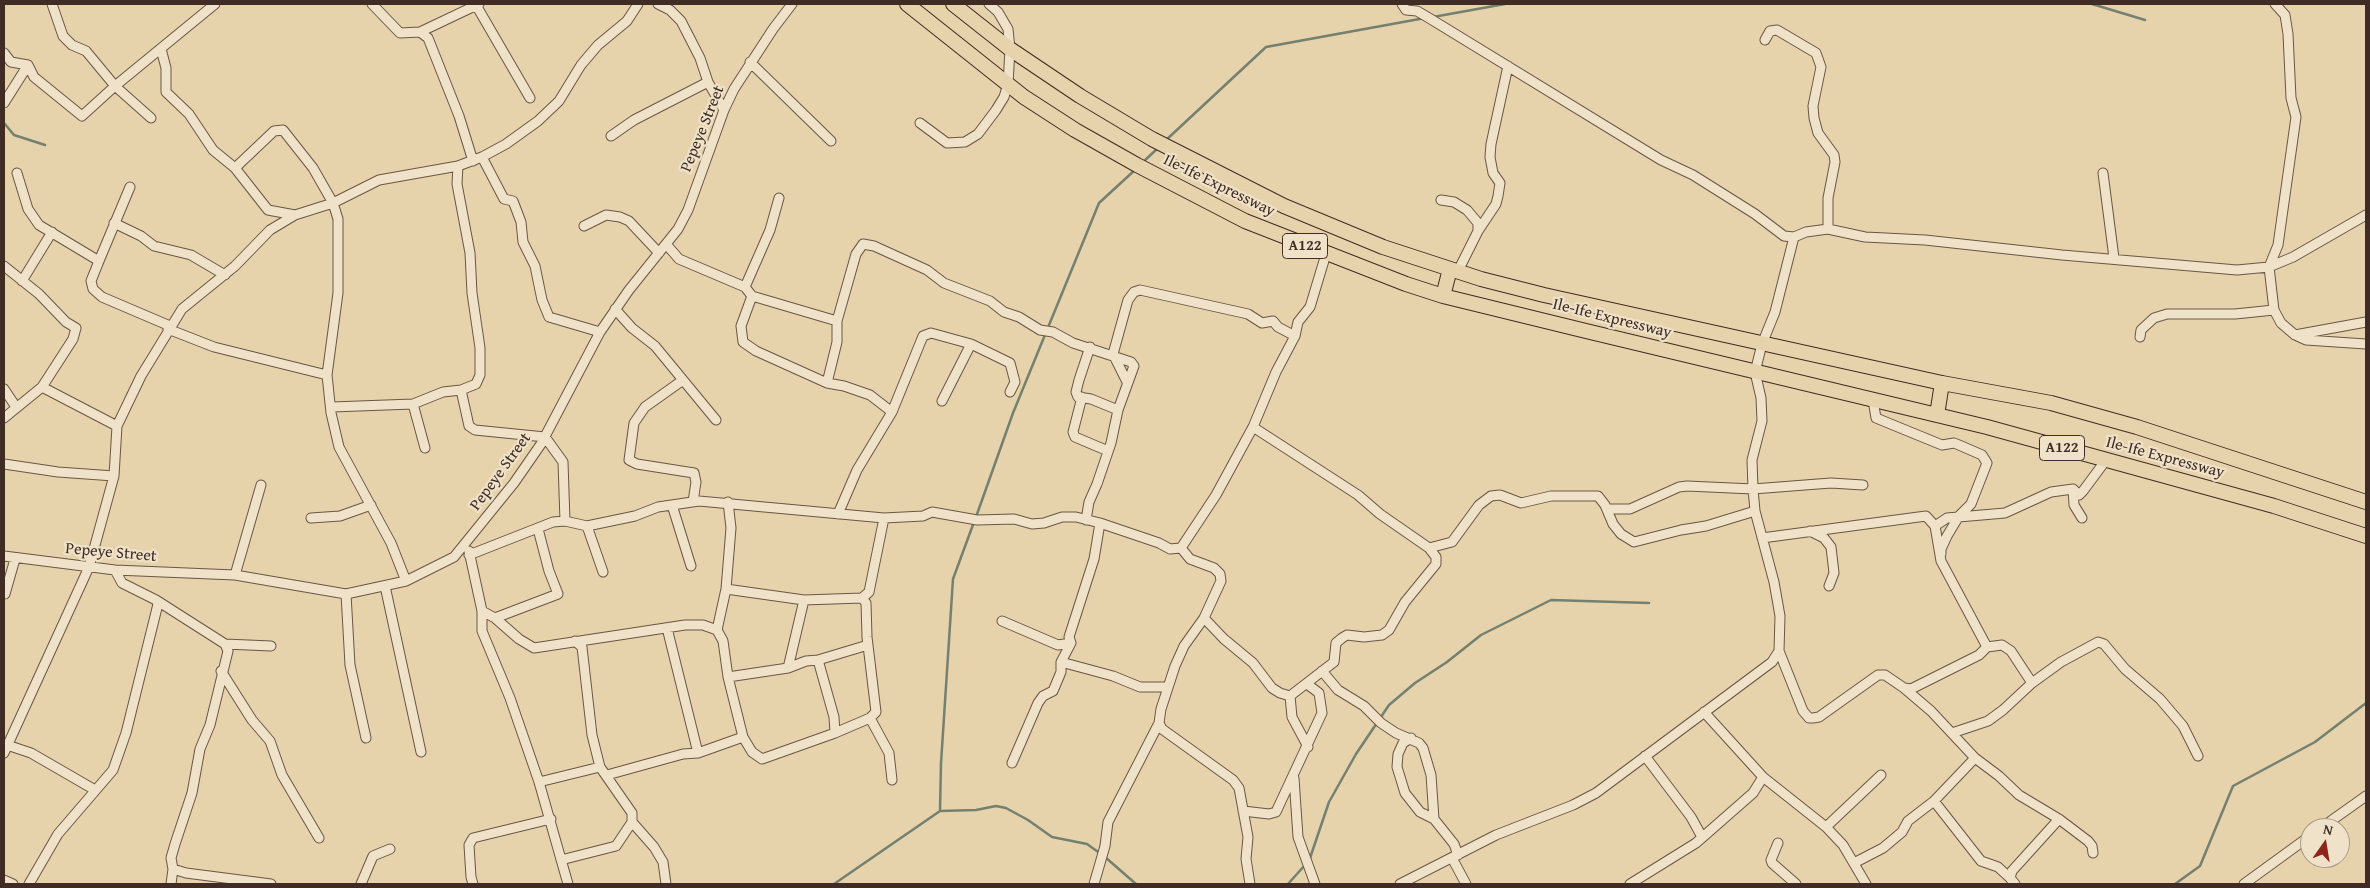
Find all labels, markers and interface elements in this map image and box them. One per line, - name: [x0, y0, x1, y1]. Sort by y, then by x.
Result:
- street label: Pepeye Street: [677, 83, 729, 175]
- street label: Ile-Ife Expressway: [1160, 151, 1278, 221]
- road number: A122: [1282, 234, 1328, 258]
- street label: Ile-Ife Expressway: [1551, 295, 1673, 343]
- street label: Pepeye Street: [466, 429, 536, 515]
- street label: Ile-Ife Expressway: [2104, 433, 2226, 483]
- road number: A122: [2040, 436, 2084, 460]
- street label: Pepeye Street: [65, 539, 157, 567]
- north arrow: [2300, 818, 2350, 868]
- text: N: [2321, 819, 2335, 840]

